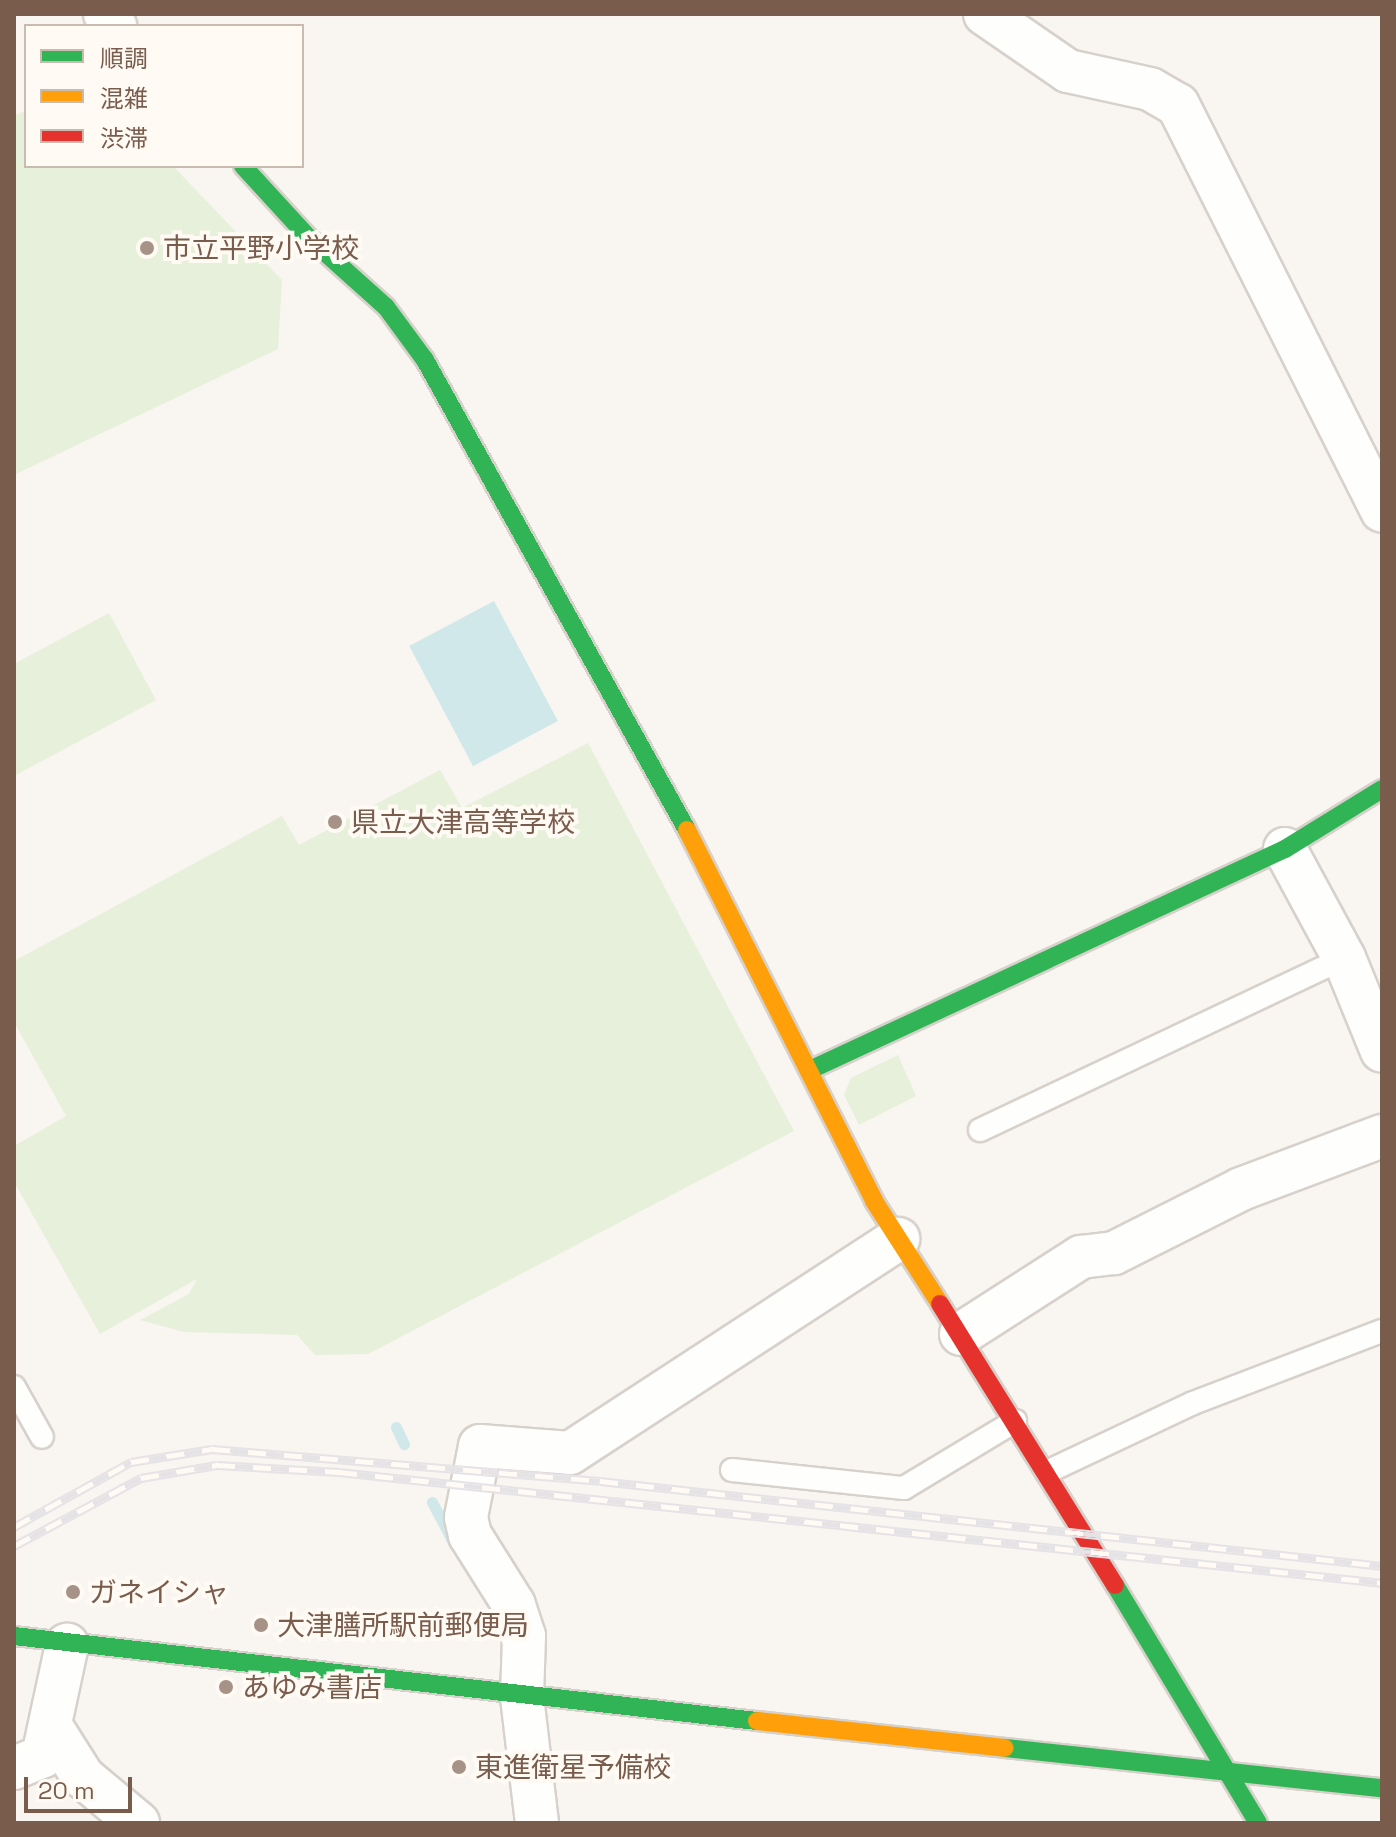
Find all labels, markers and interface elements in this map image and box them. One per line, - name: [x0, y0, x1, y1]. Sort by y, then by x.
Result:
- legend: [24, 24, 304, 168]
- text: 順調: [100, 43, 148, 74]
- text: 混雑: [100, 83, 148, 114]
- text: 渋滞: [100, 123, 148, 154]
- place label: 市立平野小学校: [163, 231, 359, 265]
- marker: 市立平野小学校: [138, 239, 156, 257]
- place label: 県立大津高等学校: [351, 805, 575, 839]
- marker: 県立大津高等学校: [326, 813, 344, 831]
- place label: ガネイシャ: [89, 1575, 229, 1609]
- marker: ガネイシャ: [64, 1583, 82, 1601]
- place label: 大津膳所駅前郵便局: [277, 1608, 529, 1642]
- marker: 大津膳所駅前郵便局: [252, 1616, 270, 1634]
- place label: あゆみ書店: [242, 1670, 382, 1704]
- marker: あゆみ書店: [217, 1678, 235, 1696]
- place label: 東進衛星予備校: [475, 1750, 671, 1784]
- marker: 東進衛星予備校: [450, 1758, 468, 1776]
- scale bar: [28, 1761, 136, 1811]
- text: 20 m: [38, 1775, 95, 1806]

